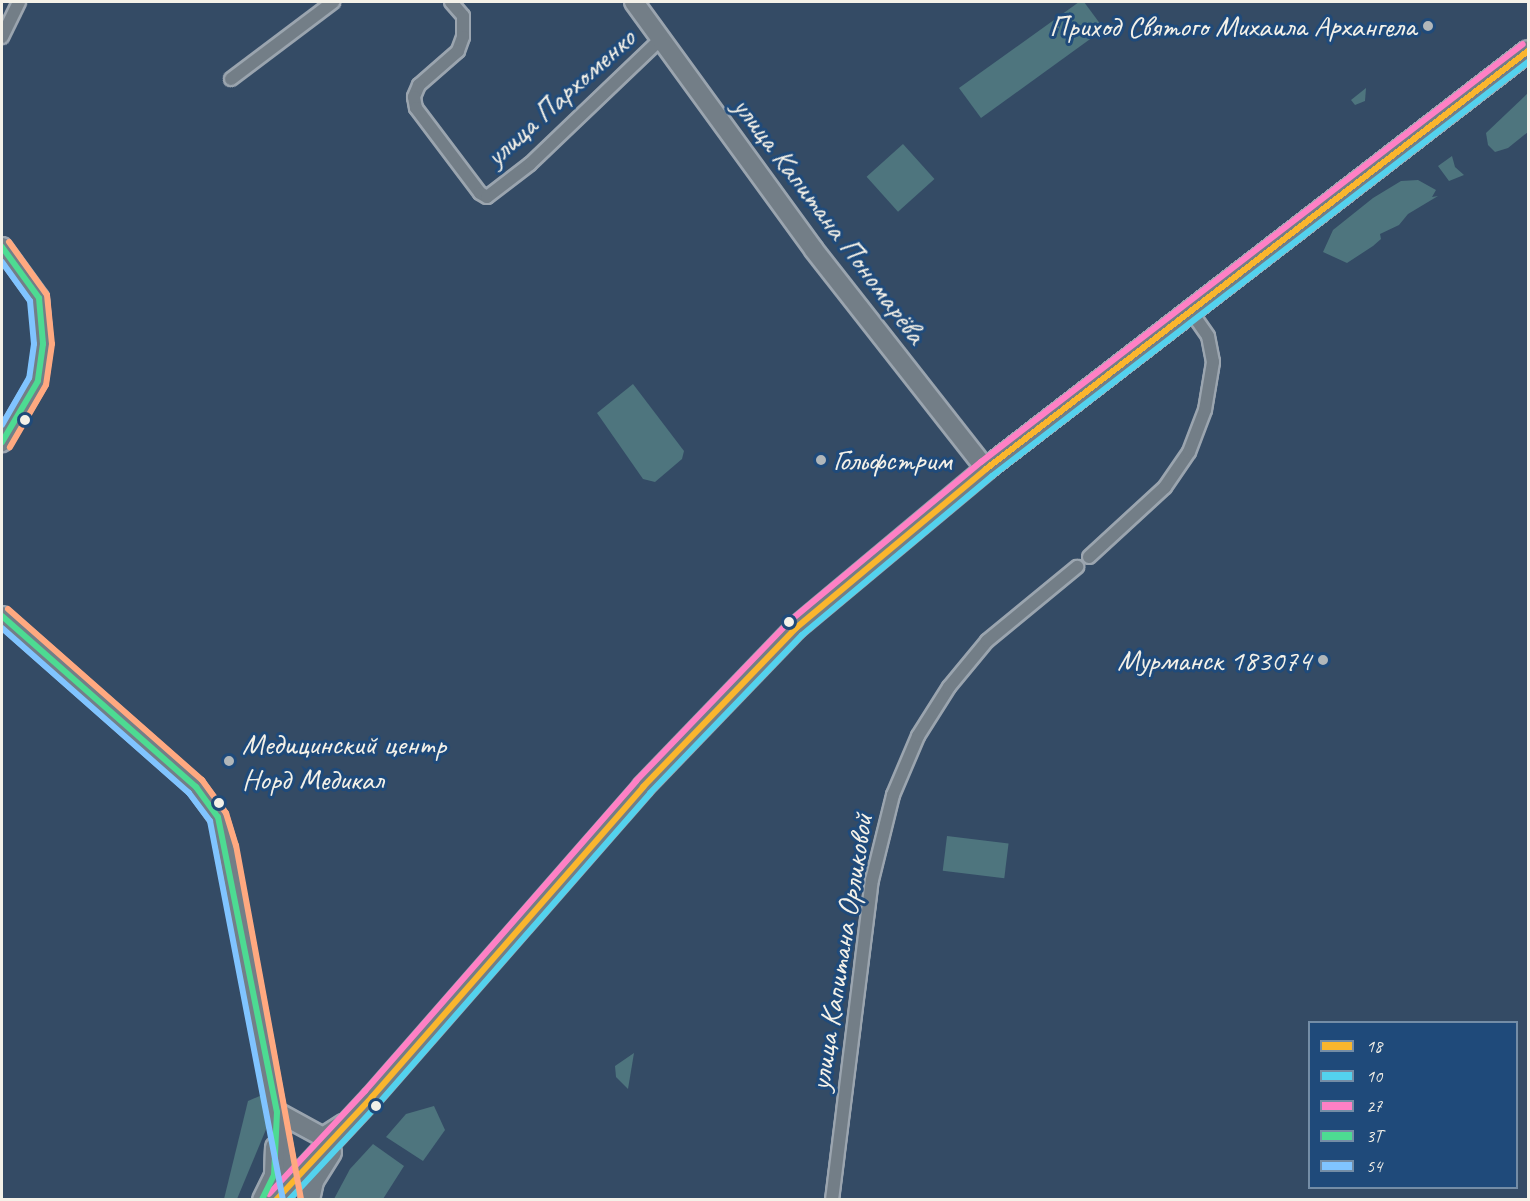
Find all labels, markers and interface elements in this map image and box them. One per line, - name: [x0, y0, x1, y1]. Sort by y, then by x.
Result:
- place label: Приход Святого Михаила Архангела: [1052, 8, 1416, 44]
- marker: Приход Святого Михаила Архангела: [1421, 19, 1435, 33]
- street label: улица Пархоменко: [478, 21, 642, 173]
- street label: улица Капитана Пономарёва: [724, 88, 936, 352]
- unlabelled marker: [19, 414, 31, 426]
- place label: Гольфстрим: [833, 442, 952, 478]
- marker: Гольфстрим: [814, 453, 828, 467]
- unlabelled marker: [783, 616, 795, 628]
- place label: Мурманск 183074: [1117, 642, 1311, 678]
- marker: Мурманск 183074: [1316, 653, 1330, 667]
- place label: Медицинский центр Норд Медикал: [242, 726, 446, 796]
- marker: Медицинский центр Норд Медикал: [220, 752, 238, 770]
- unlabelled marker: [213, 797, 225, 809]
- street label: улица Капитана Орликовой: [801, 811, 881, 1093]
- legend: [1308, 1021, 1518, 1189]
- text: 18: [1366, 1035, 1382, 1057]
- text: 10: [1366, 1065, 1382, 1087]
- text: 27: [1366, 1095, 1382, 1117]
- unlabelled marker: [370, 1100, 382, 1112]
- text: 3Т: [1366, 1125, 1382, 1147]
- text: 54: [1366, 1155, 1382, 1177]

